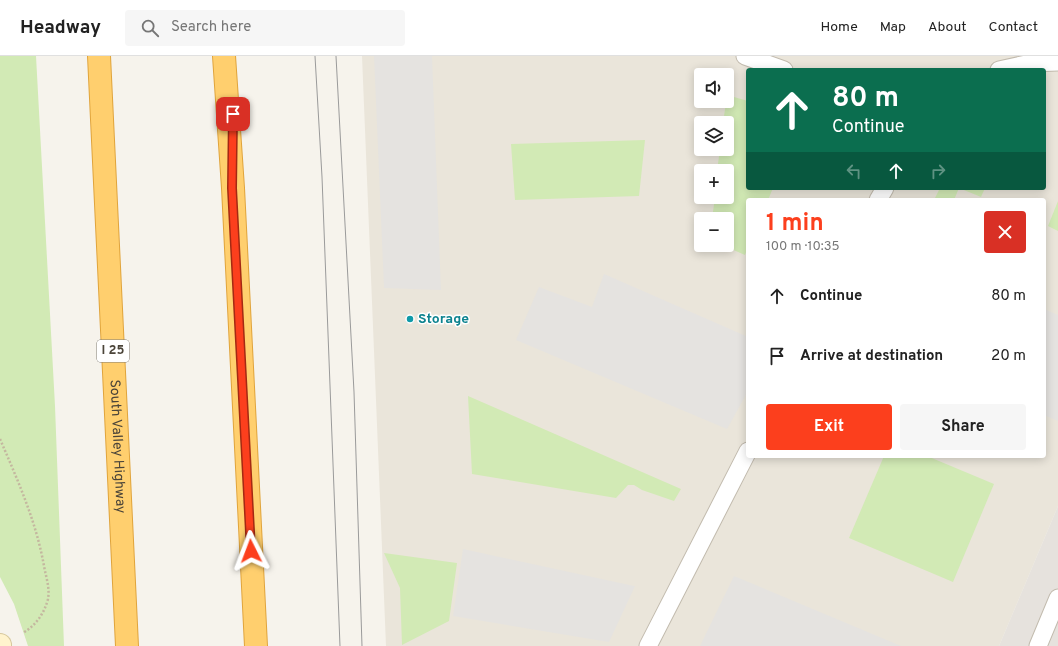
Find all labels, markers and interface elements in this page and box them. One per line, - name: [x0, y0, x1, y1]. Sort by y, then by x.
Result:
- search box: [125, 10, 405, 46]
- text: Headway: [20, 16, 101, 40]
- icon: search: [139, 17, 161, 39]
- text: Search here: [171, 18, 251, 37]
- text: Home: [821, 19, 858, 36]
- text: Map: [880, 19, 906, 36]
- text: About: [928, 19, 967, 36]
- text: Contact: [989, 19, 1038, 36]
- map controls: [694, 68, 734, 252]
- button: sound: [694, 68, 734, 108]
- text: 80 m: [832, 81, 899, 117]
- icon: ahead: [766, 84, 818, 136]
- pin: [216, 97, 250, 131]
- icon: arrive: [222, 103, 244, 125]
- button: layers: [694, 116, 734, 156]
- text: Continue: [832, 116, 904, 139]
- icon: left: [843, 160, 865, 182]
- icon: ahead: [885, 160, 907, 182]
- icon: right: [927, 160, 949, 182]
- button: +: [694, 164, 734, 204]
- text: 1 min: [766, 209, 824, 239]
- button: close: [984, 211, 1026, 253]
- button: −: [694, 212, 734, 252]
- text: 100 m · 10:35: [766, 239, 840, 255]
- icon: ahead: [766, 285, 788, 307]
- text: Continue: [800, 287, 862, 306]
- text: 80 m: [991, 287, 1026, 306]
- place label: Storage: [418, 311, 469, 328]
- marker: Storage: [405, 314, 415, 324]
- road number: I 25: [97, 340, 129, 362]
- icon: arrive: [766, 345, 788, 367]
- text: Arrive at destination: [800, 347, 943, 366]
- text: 20 m: [991, 347, 1026, 366]
- street label: South Valley Highway: [106, 379, 129, 514]
- button: Exit: [766, 404, 892, 450]
- button: Share: [900, 404, 1026, 450]
- position arrow: [230, 530, 272, 572]

